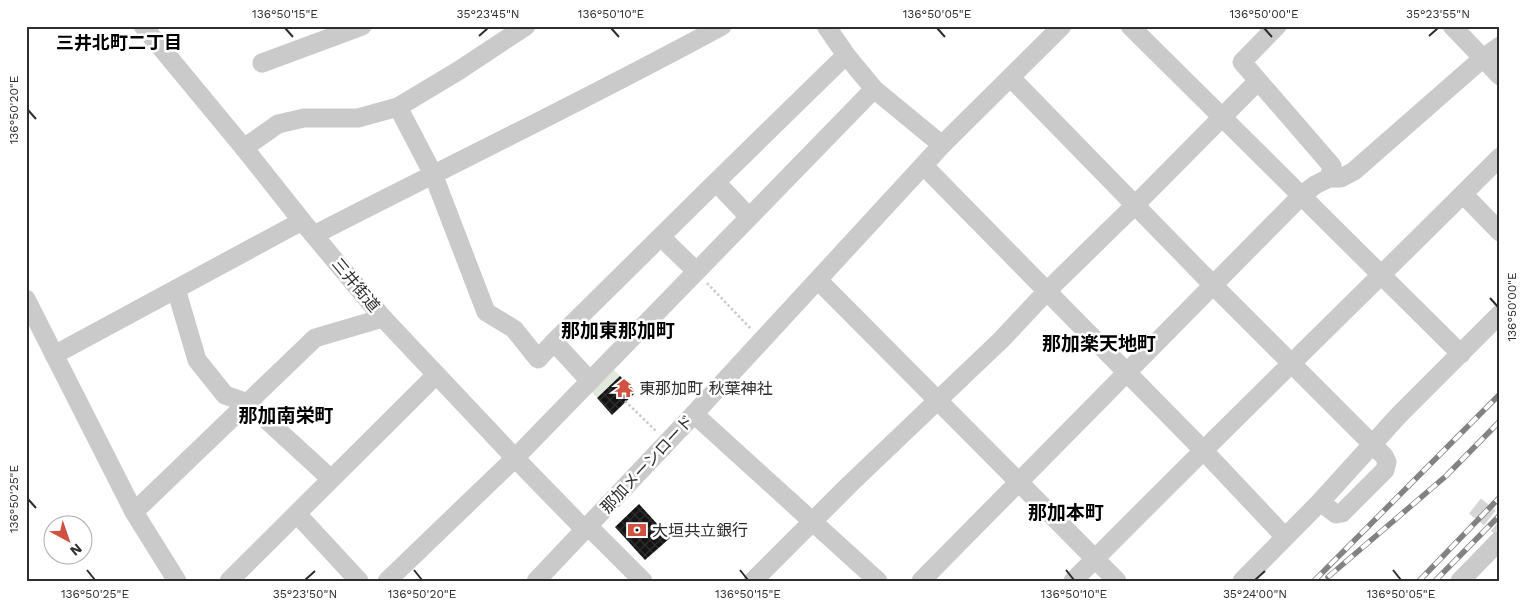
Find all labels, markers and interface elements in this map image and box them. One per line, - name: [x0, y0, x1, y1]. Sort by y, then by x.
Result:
- text: 136°50'15"E: [252, 7, 318, 21]
- text: 35°23'45"N: [456, 7, 520, 21]
- text: 136°50'10"E: [578, 7, 645, 21]
- text: 136°50'05"E: [903, 7, 972, 21]
- text: 136°50'00"E: [1229, 7, 1299, 21]
- text: 35°23'55"N: [1406, 7, 1470, 21]
- district label: 三井北町二丁目: [56, 32, 182, 53]
- text: 136°50'20"E: [7, 75, 21, 144]
- street label: 三井街道: [328, 254, 384, 316]
- text: 136°50'00"E: [1505, 272, 1519, 342]
- district label: 那加東那加町: [561, 319, 675, 342]
- district label: 那加楽天地町: [1042, 332, 1156, 355]
- temple icon: 東那加町 秋葉神社: [613, 377, 635, 399]
- place label: 東那加町 秋葉神社: [639, 379, 772, 398]
- district label: 那加南栄町: [238, 404, 334, 427]
- street label: 那加メーンロード: [597, 411, 697, 517]
- text: 136°50'25"E: [7, 465, 21, 533]
- district label: 那加本町: [1028, 501, 1104, 524]
- north arrow: [42, 514, 92, 564]
- bank icon: 大垣共立銀行: [626, 519, 648, 541]
- place label: 大垣共立銀行: [652, 521, 748, 540]
- text: N: [67, 540, 85, 559]
- text: 136°50'25"E: [61, 587, 129, 601]
- text: 35°23'50"N: [273, 587, 337, 601]
- text: 136°50'20"E: [388, 587, 457, 601]
- text: 136°50'15"E: [715, 587, 781, 601]
- text: 136°50'10"E: [1041, 587, 1108, 601]
- text: 35°24'00"N: [1223, 587, 1287, 601]
- text: 136°50'05"E: [1367, 587, 1436, 601]

